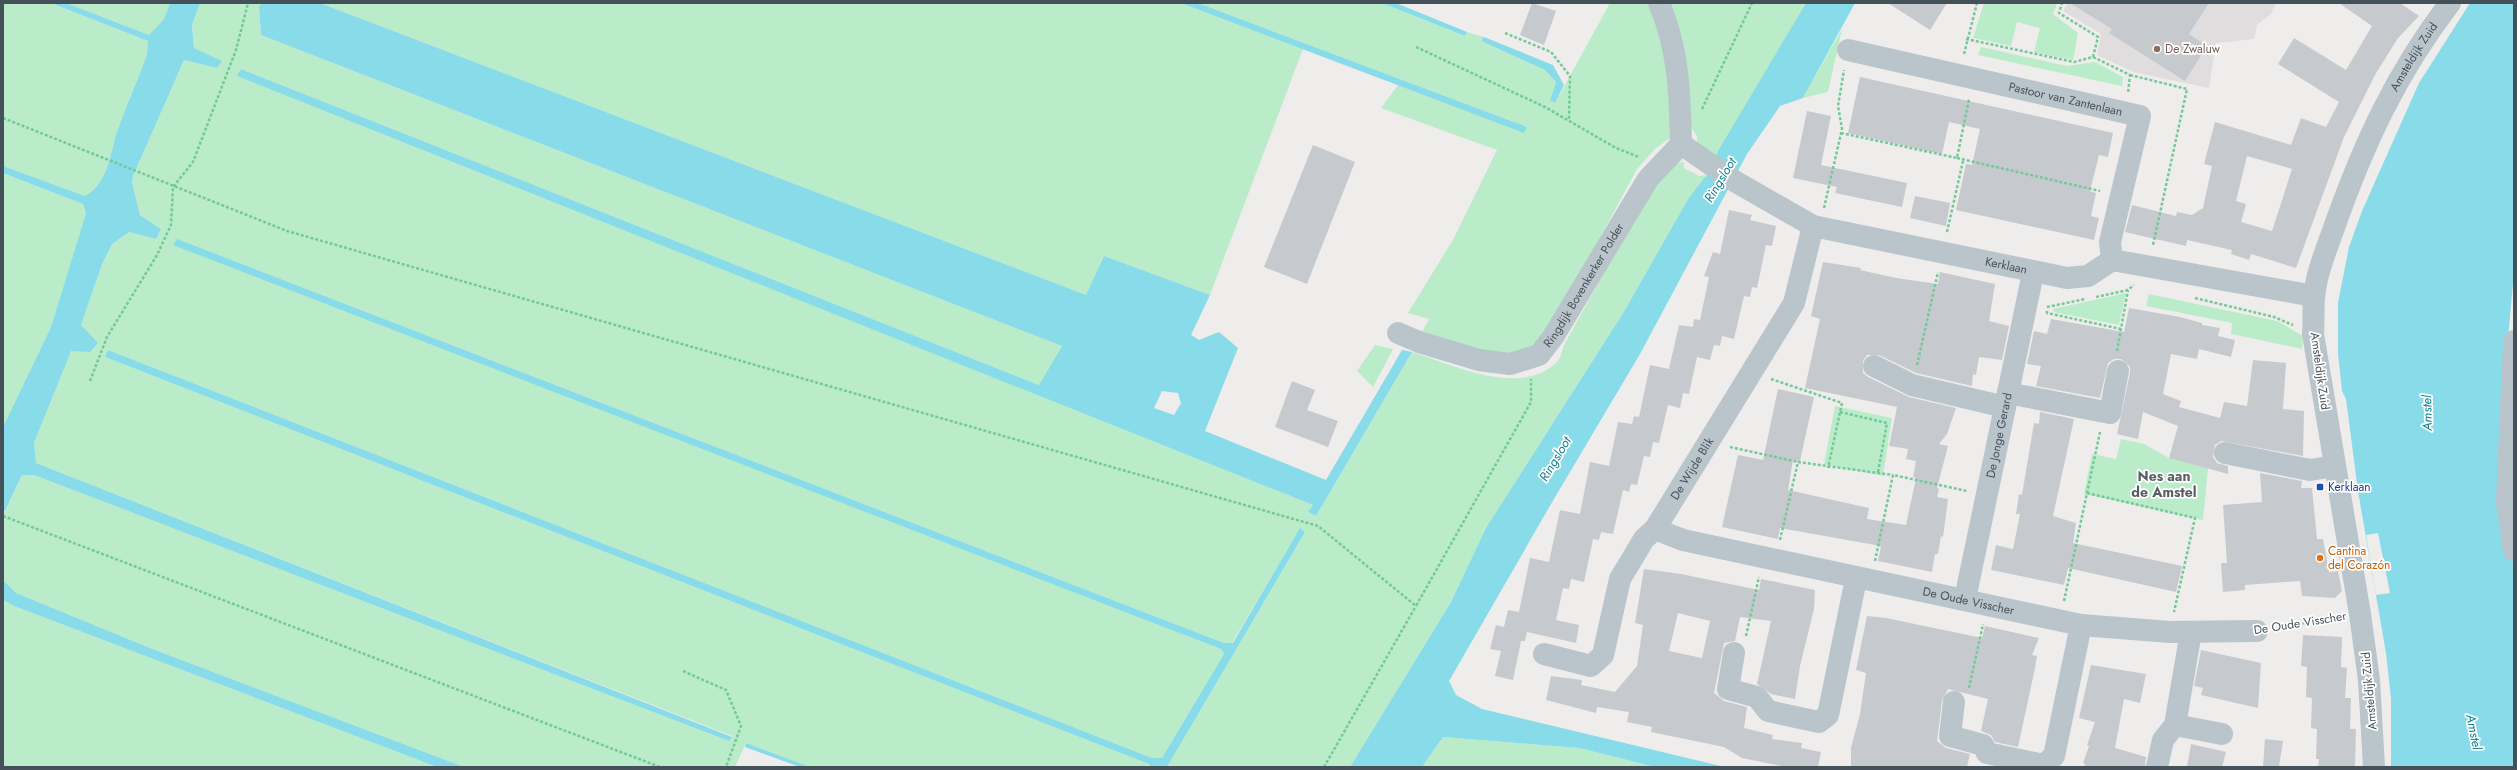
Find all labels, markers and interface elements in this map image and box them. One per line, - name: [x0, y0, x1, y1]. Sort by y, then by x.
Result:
- street label: Amsteldijk Zuid: [2385, 19, 2442, 95]
- place label: De Zwaluw: [2165, 40, 2221, 58]
- marker: De Zwaluw: [2152, 44, 2162, 54]
- street label: Pastoor van Zantenlaan: [2007, 78, 2124, 121]
- water label: Ringsloot: [1699, 153, 1741, 206]
- street label: Ringdijk Bovenkerker Polder: [1539, 219, 1629, 351]
- street label: Kerklaan: [1983, 252, 2029, 279]
- street label: Amsteldijk Zuid: [2306, 331, 2334, 411]
- street label: De Jonge Gerard: [1981, 391, 2017, 480]
- water label: Amstel: [2417, 394, 2437, 432]
- water label: Ringsloot: [1534, 432, 1576, 485]
- street label: De Wijde Blik: [1666, 433, 1719, 503]
- district label: Nes aan de Amstel: [2131, 466, 2197, 502]
- place label: Kerklaan: [2328, 478, 2371, 496]
- marker: Kerklaan: [2315, 482, 2325, 492]
- place label: Cantina del Corazón: [2328, 542, 2390, 574]
- marker: Cantina del Corazón: [2315, 553, 2325, 563]
- street label: De Oude Visscher: [1921, 582, 2017, 620]
- street label: De Oude Visscher: [2252, 607, 2348, 639]
- street label: Amsteldijk Zuid: [2357, 651, 2381, 731]
- water label: Amstel: [2461, 712, 2487, 752]

